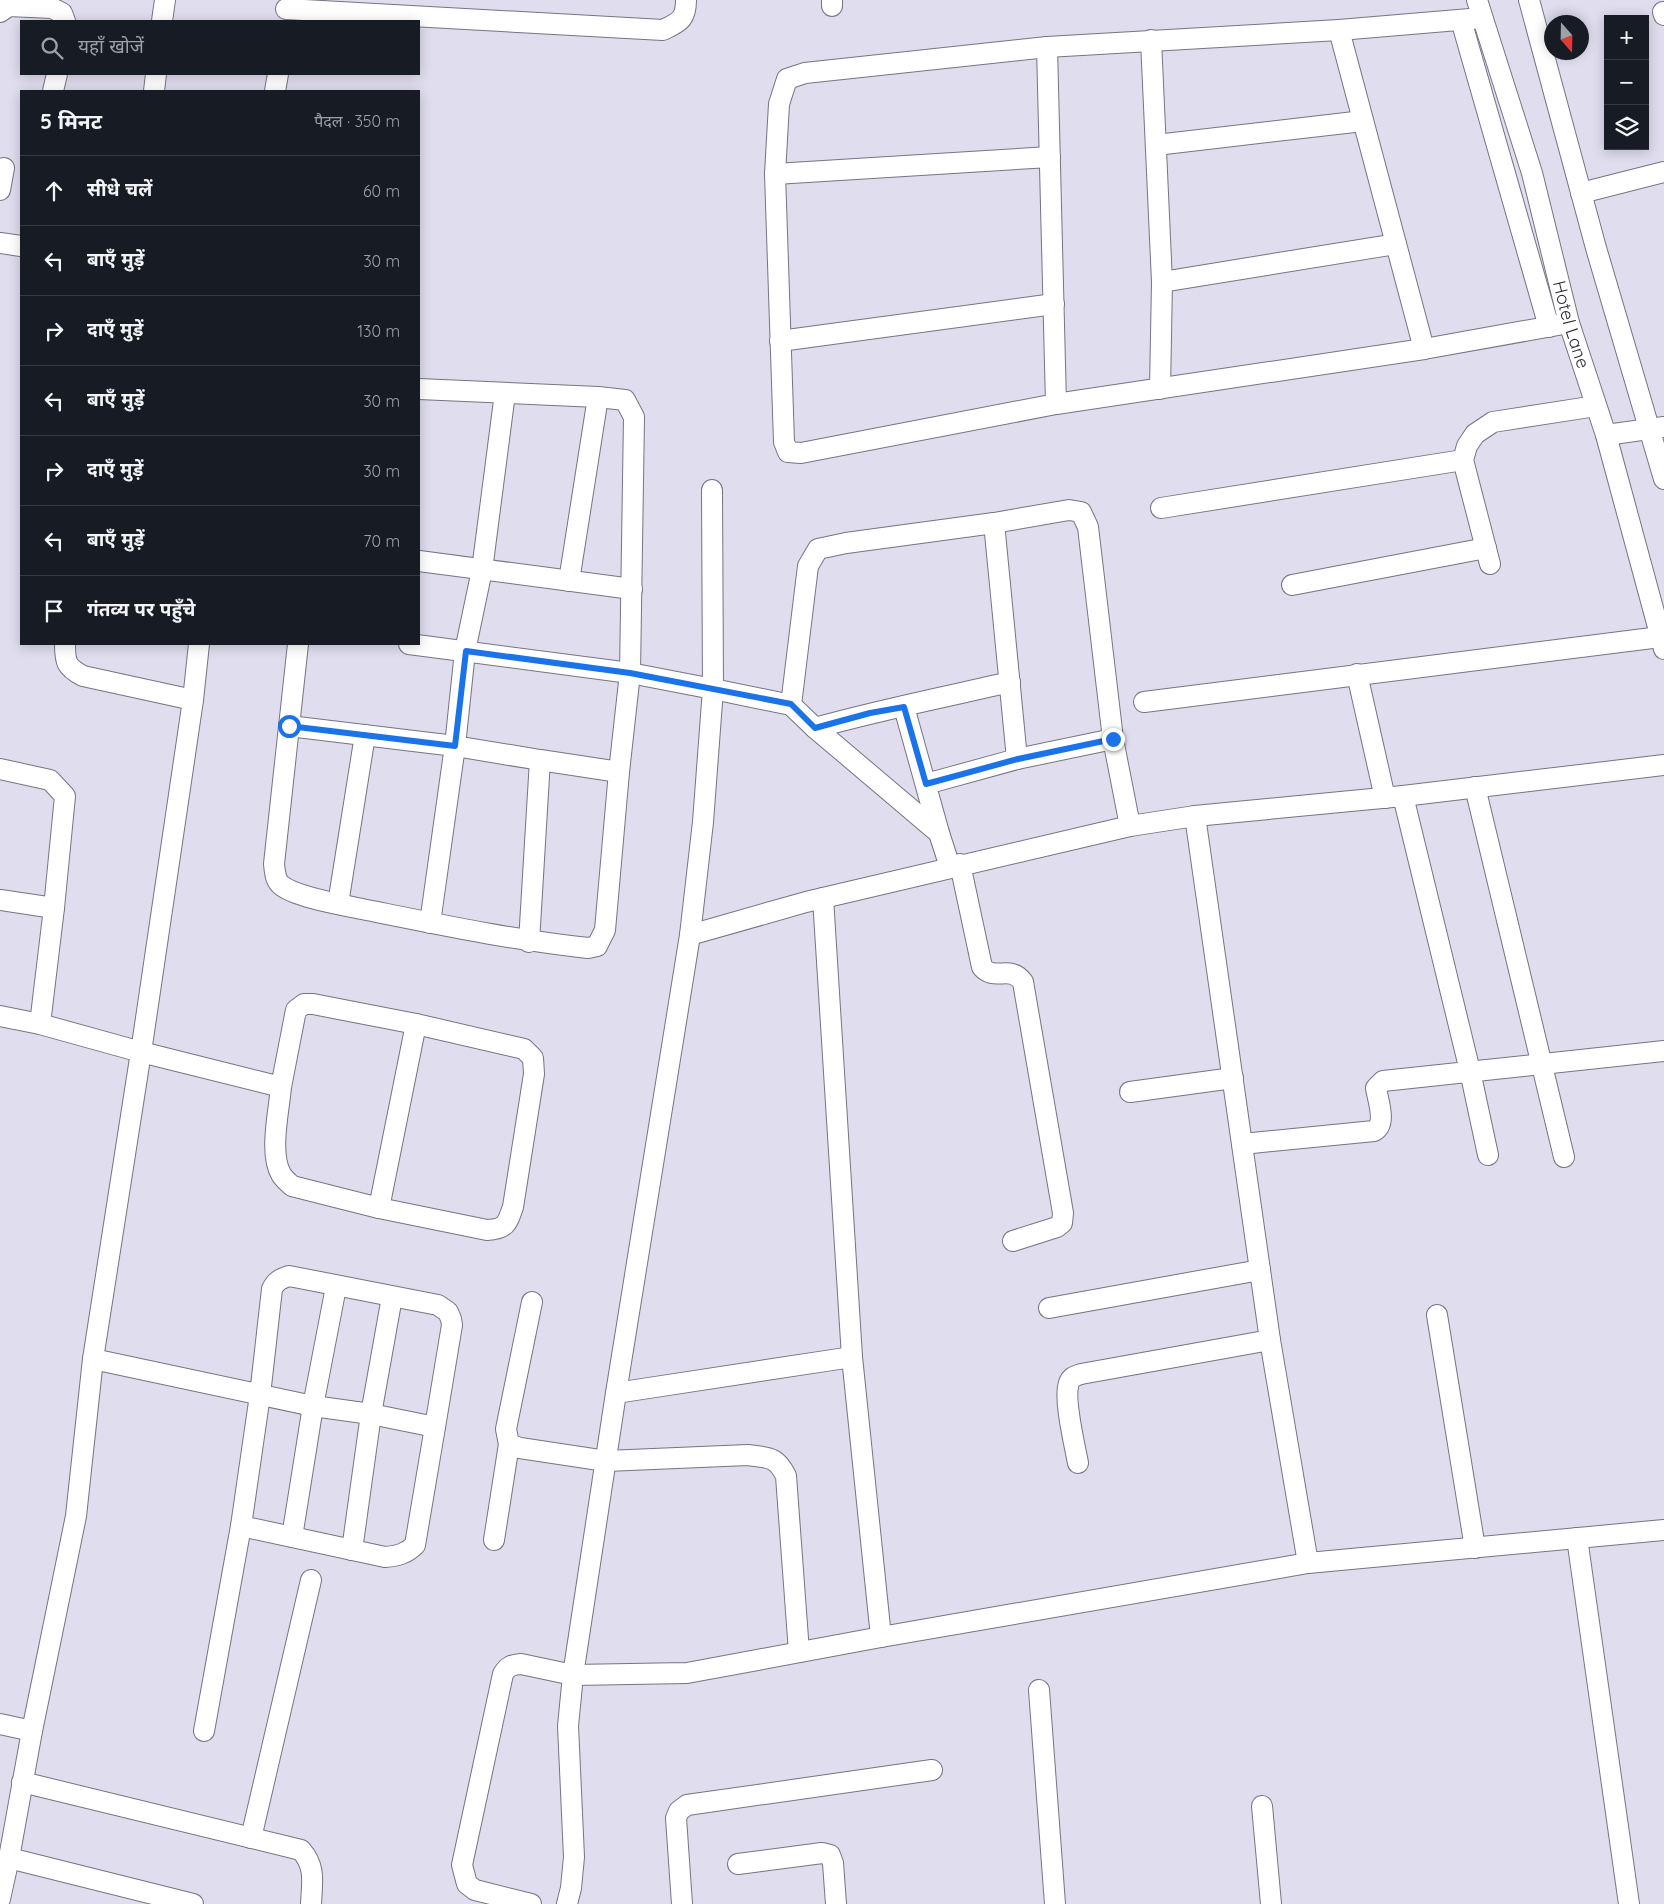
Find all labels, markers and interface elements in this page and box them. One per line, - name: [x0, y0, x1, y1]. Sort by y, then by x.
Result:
- north arrow: [1544, 15, 1589, 60]
- map controls: [1604, 15, 1649, 150]
- button: +: [1604, 15, 1649, 60]
- search box: [20, 20, 420, 75]
- icon: search: [38, 34, 66, 62]
- text: यहाँ खोजें: [78, 34, 144, 58]
- button: −: [1604, 60, 1649, 105]
- button: layers: [1604, 105, 1649, 150]
- text: 5 मिनट: [40, 108, 102, 134]
- text: पैदल · 350 m: [314, 111, 400, 131]
- icon: ahead: [40, 177, 68, 205]
- text: सीधे चलें: [87, 177, 152, 201]
- text: 60 m: [363, 181, 400, 201]
- icon: left: [40, 247, 68, 275]
- text: बाएँ मुड़ें: [87, 247, 144, 271]
- text: 30 m: [363, 251, 400, 271]
- street label: Hotel Lane: [1548, 278, 1595, 371]
- icon: right: [40, 317, 68, 345]
- text: दाएँ मुड़ें: [87, 317, 143, 341]
- text: 130 m: [357, 321, 400, 341]
- icon: left: [40, 387, 68, 415]
- text: बाएँ मुड़ें: [87, 387, 144, 411]
- text: 30 m: [363, 391, 400, 411]
- icon: right: [40, 457, 68, 485]
- text: दाएँ मुड़ें: [87, 457, 143, 481]
- text: 30 m: [363, 461, 400, 481]
- icon: left: [40, 527, 68, 555]
- text: बाएँ मुड़ें: [87, 527, 144, 551]
- text: 70 m: [363, 531, 400, 551]
- icon: arrive: [40, 597, 68, 625]
- text: गंतव्य पर पहुँचे: [87, 597, 195, 621]
- route start: [278, 715, 301, 738]
- route end: [1102, 728, 1125, 751]

